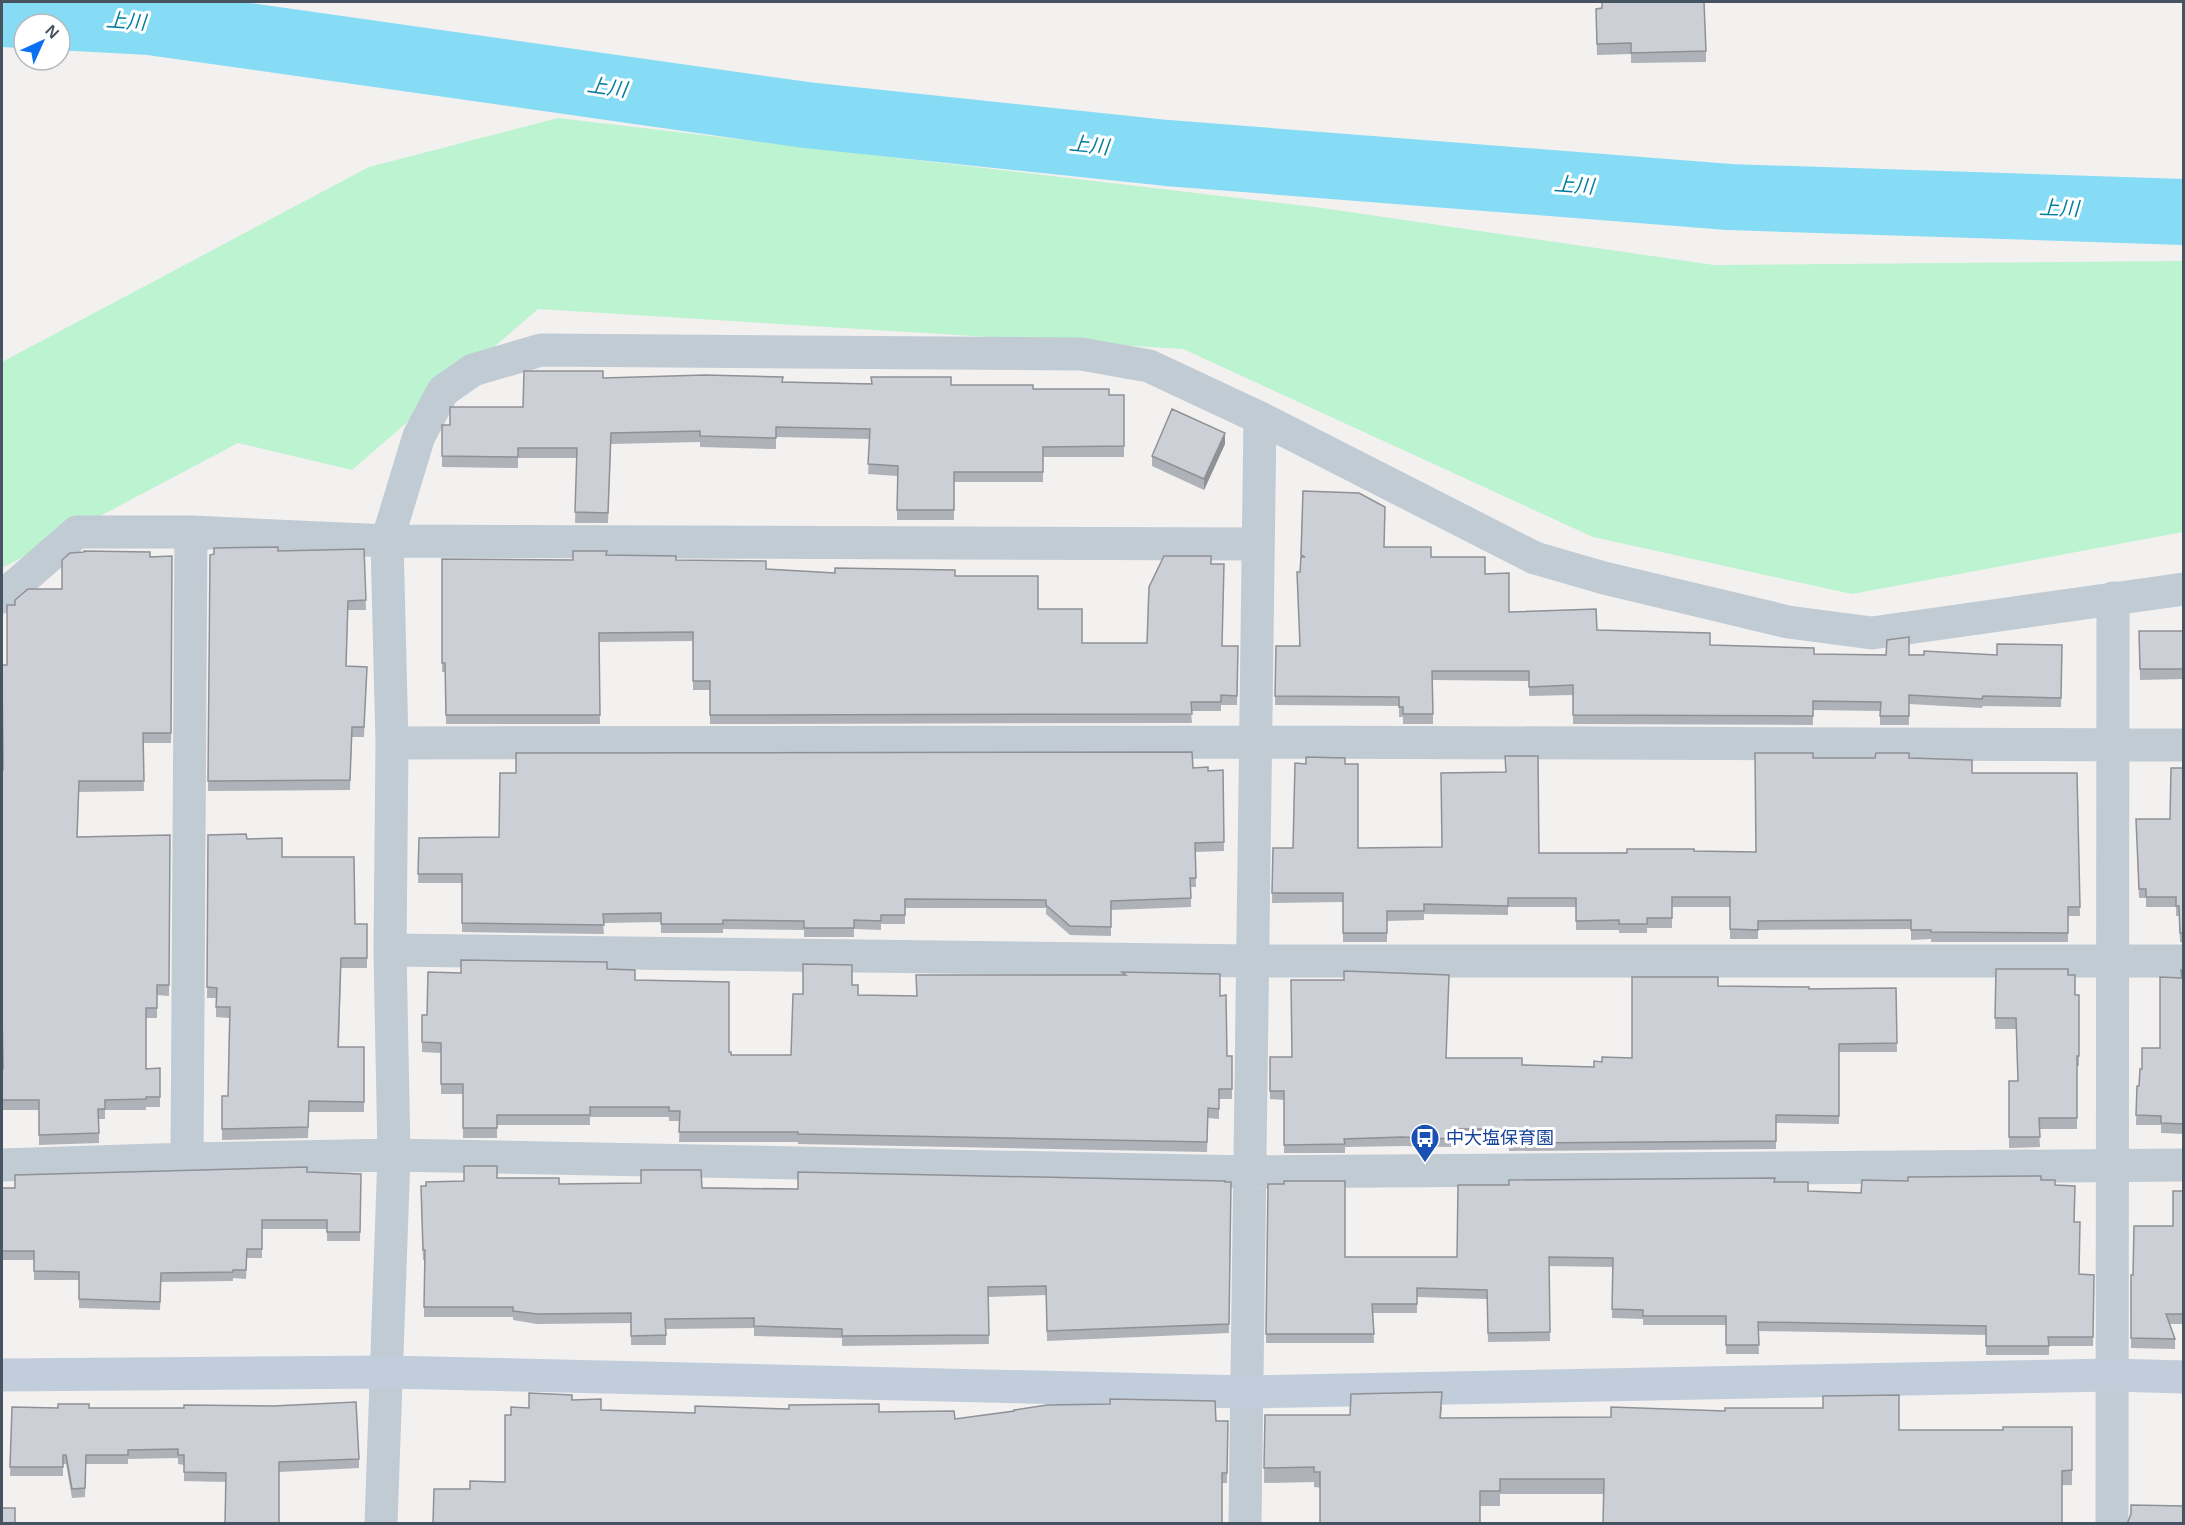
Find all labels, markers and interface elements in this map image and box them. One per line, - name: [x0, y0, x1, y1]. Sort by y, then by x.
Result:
- water label: 上川: [105, 9, 149, 34]
- north arrow: [12, 12, 72, 72]
- text: N: [42, 22, 62, 42]
- water label: 上川: [586, 73, 630, 101]
- water label: 上川: [1068, 132, 1112, 158]
- water label: 上川: [1553, 173, 1597, 198]
- water label: 上川: [2039, 196, 2081, 220]
- bus stop icon: 中大塩保育園: [1409, 1122, 1441, 1164]
- place label: 中大塩保育園: [1446, 1128, 1554, 1148]

